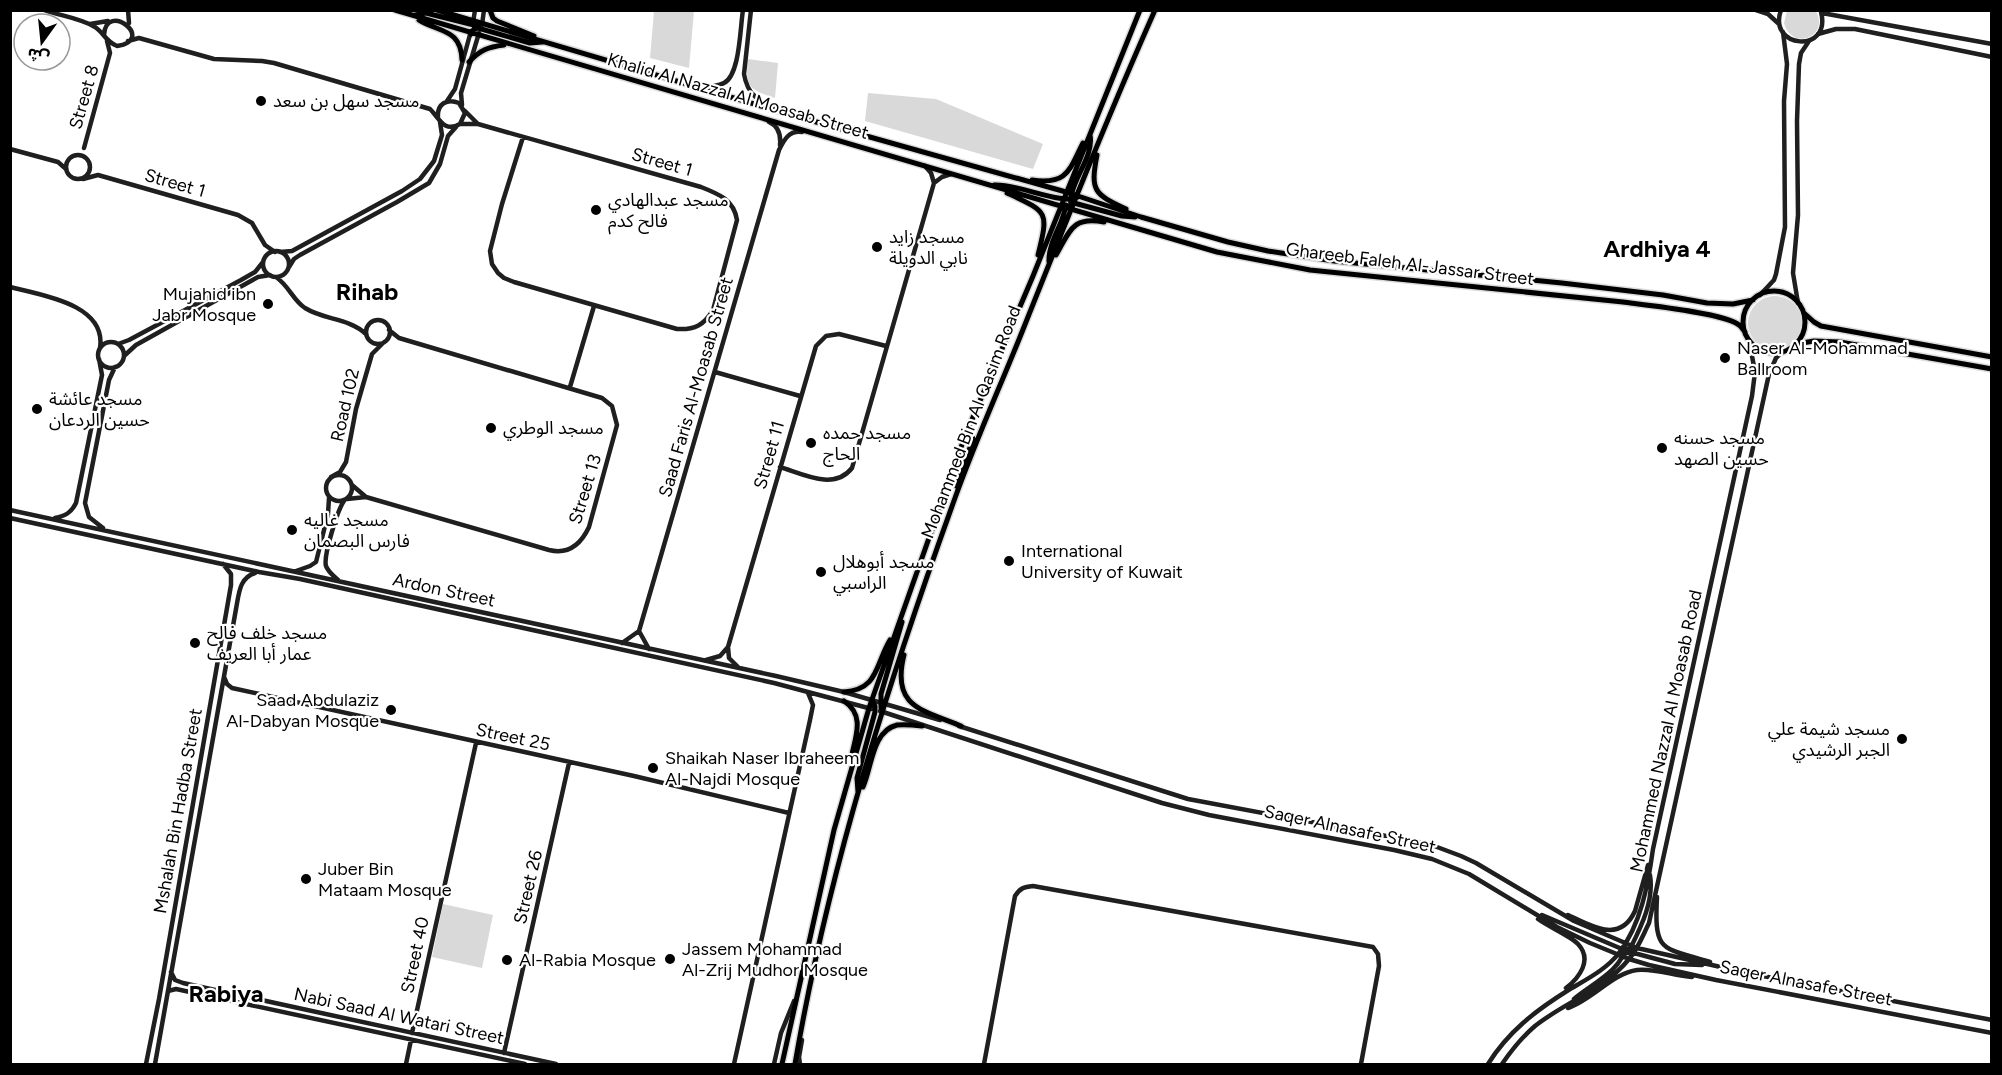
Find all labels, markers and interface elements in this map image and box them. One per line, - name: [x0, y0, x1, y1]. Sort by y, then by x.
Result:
- north arrow: [12, 12, 72, 72]
- text: ش: [25, 44, 51, 68]
- street label: Khalid Al Nazzal Al Moasab Street: [605, 48, 871, 144]
- street label: Street 8: [64, 62, 104, 132]
- place label: مسجد سهل بن سعد: [273, 90, 420, 112]
- marker: مسجد سهل بن سعد: [254, 94, 268, 108]
- street label: Street 1: [629, 143, 695, 181]
- street label: Street 1: [142, 164, 208, 202]
- place label: مسجد عبدالهادي فالح كدم: [608, 189, 729, 235]
- marker: مسجد عبدالهادي فالح كدم: [589, 203, 603, 217]
- place label: مسجد زايد نابي الدويلة: [889, 226, 968, 271]
- district label: Ardhiya 4: [1603, 234, 1711, 263]
- street label: Ghareeb Faleh Al-Jassar Street: [1285, 238, 1535, 290]
- marker: مسجد زايد نابي الدويلة: [870, 240, 884, 254]
- street label: Saad Faris Al-Moasab Street: [654, 274, 738, 500]
- district label: Rihab: [336, 277, 398, 306]
- place label: Mujahid ibn Jabr Mosque: [152, 283, 256, 326]
- marker: Mujahid ibn Jabr Mosque: [261, 297, 275, 311]
- street label: Mohammed Bin Al Qasim Road: [916, 302, 1026, 542]
- place label: Naser Al-Mohammad Ballroom: [1737, 337, 1908, 380]
- marker: Naser Al-Mohammad Ballroom: [1718, 351, 1732, 365]
- street label: Road 102: [326, 366, 364, 444]
- place label: مسجد عائشة حسين الردعان: [49, 388, 150, 431]
- marker: مسجد عائشة حسين الردعان: [30, 402, 44, 416]
- place label: مسجد الوطري: [503, 417, 604, 441]
- street label: Street 11: [749, 418, 789, 492]
- marker: مسجد الوطري: [484, 421, 498, 435]
- place label: مسجد حمده الحاج: [823, 422, 911, 467]
- place label: مسجد حسنه حسين الصهد: [1674, 427, 1769, 470]
- marker: مسجد حمده الحاج: [804, 436, 818, 450]
- marker: مسجد حسنه حسين الصهد: [1655, 441, 1669, 455]
- street label: Street 13: [564, 451, 606, 527]
- place label: مسجد غاليه فارس البصمان: [304, 509, 410, 552]
- marker: مسجد غاليه فارس البصمان: [285, 523, 299, 537]
- place label: International University of Kuwait: [1021, 540, 1183, 583]
- place label: مسجد أبوهلال الراسبي: [833, 551, 934, 596]
- marker: International University of Kuwait: [1002, 554, 1016, 568]
- marker: مسجد أبوهلال الراسبي: [814, 565, 828, 579]
- street label: Ardon Street: [391, 568, 497, 612]
- street label: Mohammed Nazzal Al Moasab Road: [1625, 588, 1707, 874]
- place label: مسجد خلف فالح عمار أبا العريف: [207, 622, 327, 665]
- marker: مسجد خلف فالح عمار أبا العريف: [188, 636, 202, 650]
- place label: Saad Abdulaziz Al-Dabyan Mosque: [226, 689, 379, 732]
- marker: Saad Abdulaziz Al-Dabyan Mosque: [384, 703, 398, 717]
- street label: Mshalah Bin Hadba Street: [149, 707, 207, 915]
- street label: Street 25: [474, 718, 552, 756]
- place label: مسجد شيمة علي الجبر الرشيدي: [1768, 718, 1890, 763]
- marker: مسجد شيمة علي الجبر الرشيدي: [1895, 732, 1909, 746]
- place label: Shaikah Naser Ibraheem Al-Najdi Mosque: [665, 747, 859, 790]
- marker: Shaikah Naser Ibraheem Al-Najdi Mosque: [646, 761, 660, 775]
- street label: Saqer Alnasafe Street: [1262, 800, 1438, 858]
- street label: Street 26: [509, 848, 547, 926]
- place label: Juber Bin Mataam Mosque: [318, 858, 452, 901]
- marker: Juber Bin Mataam Mosque: [299, 872, 313, 886]
- street label: Street 40: [396, 915, 434, 995]
- place label: Jassem Mohammad Al-Zrij Mudhor Mosque: [682, 938, 868, 981]
- place label: Al-Rabia Mosque: [519, 949, 656, 971]
- marker: Jassem Mohammad Al-Zrij Mudhor Mosque: [663, 952, 677, 966]
- marker: Al-Rabia Mosque: [500, 953, 514, 967]
- street label: Saqer Alnasafe Street: [1718, 955, 1894, 1011]
- district label: Rabiya: [188, 979, 264, 1008]
- street label: Nabi Saad Al Watari Street: [292, 983, 506, 1049]

